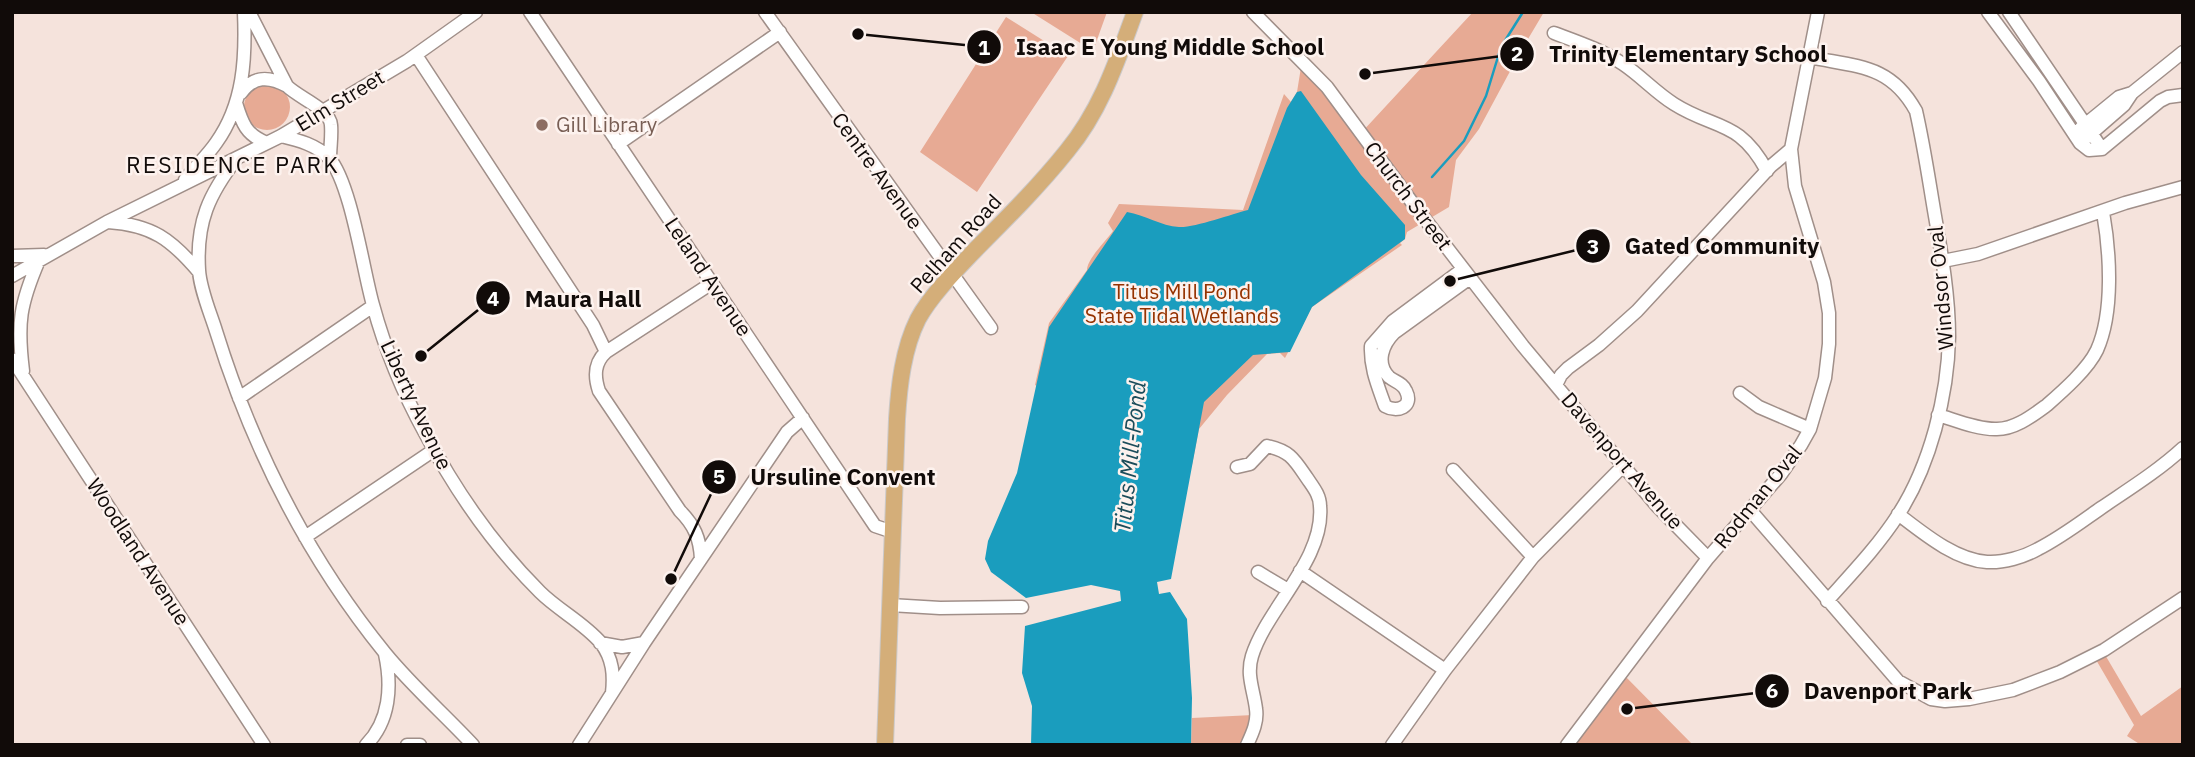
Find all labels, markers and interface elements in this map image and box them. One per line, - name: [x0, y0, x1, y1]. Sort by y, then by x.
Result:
- callout: Isaac E Young Middle School: [967, 25, 1338, 69]
- text: Isaac E Young Middle School: [1016, 31, 1324, 61]
- callout: Trinity Elementary School: [1500, 32, 1841, 76]
- text: 1: [978, 33, 991, 61]
- text: Trinity Elementary School: [1549, 38, 1827, 68]
- text: 2: [1511, 39, 1523, 67]
- street label: Elm Street: [290, 63, 389, 138]
- street label: Centre Avenue: [826, 106, 930, 234]
- place label: Gill Library: [556, 110, 658, 138]
- marker: Gill Library: [534, 117, 550, 133]
- street label: Church Street: [1359, 135, 1459, 256]
- district label: RESIDENCE PARK: [126, 149, 340, 179]
- street label: Pelham Road: [903, 188, 1007, 299]
- street label: Leland Avenue: [659, 211, 759, 341]
- callout: Gated Community: [1576, 224, 1833, 268]
- street label: Windsor Oval: [1921, 224, 1959, 351]
- text: Gated Community: [1625, 230, 1820, 260]
- text: 3: [1587, 232, 1599, 260]
- callout: Maura Hall: [476, 276, 656, 320]
- park label: Titus Mill Pond State Tidal Wetlands: [1085, 277, 1279, 329]
- text: Maura Hall: [525, 283, 641, 313]
- text: 4: [487, 284, 499, 312]
- street label: Liberty Avenue: [375, 335, 459, 474]
- water label: Titus Mill-Pond: [1106, 379, 1152, 534]
- street label: Davenport Avenue: [1555, 386, 1690, 535]
- street label: Rodman Oval: [1707, 439, 1808, 554]
- callout: Ursuline Convent: [701, 455, 950, 499]
- text: Ursuline Convent: [750, 461, 936, 491]
- text: 5: [713, 462, 725, 490]
- street label: Woodland Avenue: [81, 472, 197, 630]
- callout: Davenport Park: [1755, 669, 1986, 713]
- text: Davenport Park: [1804, 675, 1973, 705]
- text: 6: [1766, 676, 1778, 704]

